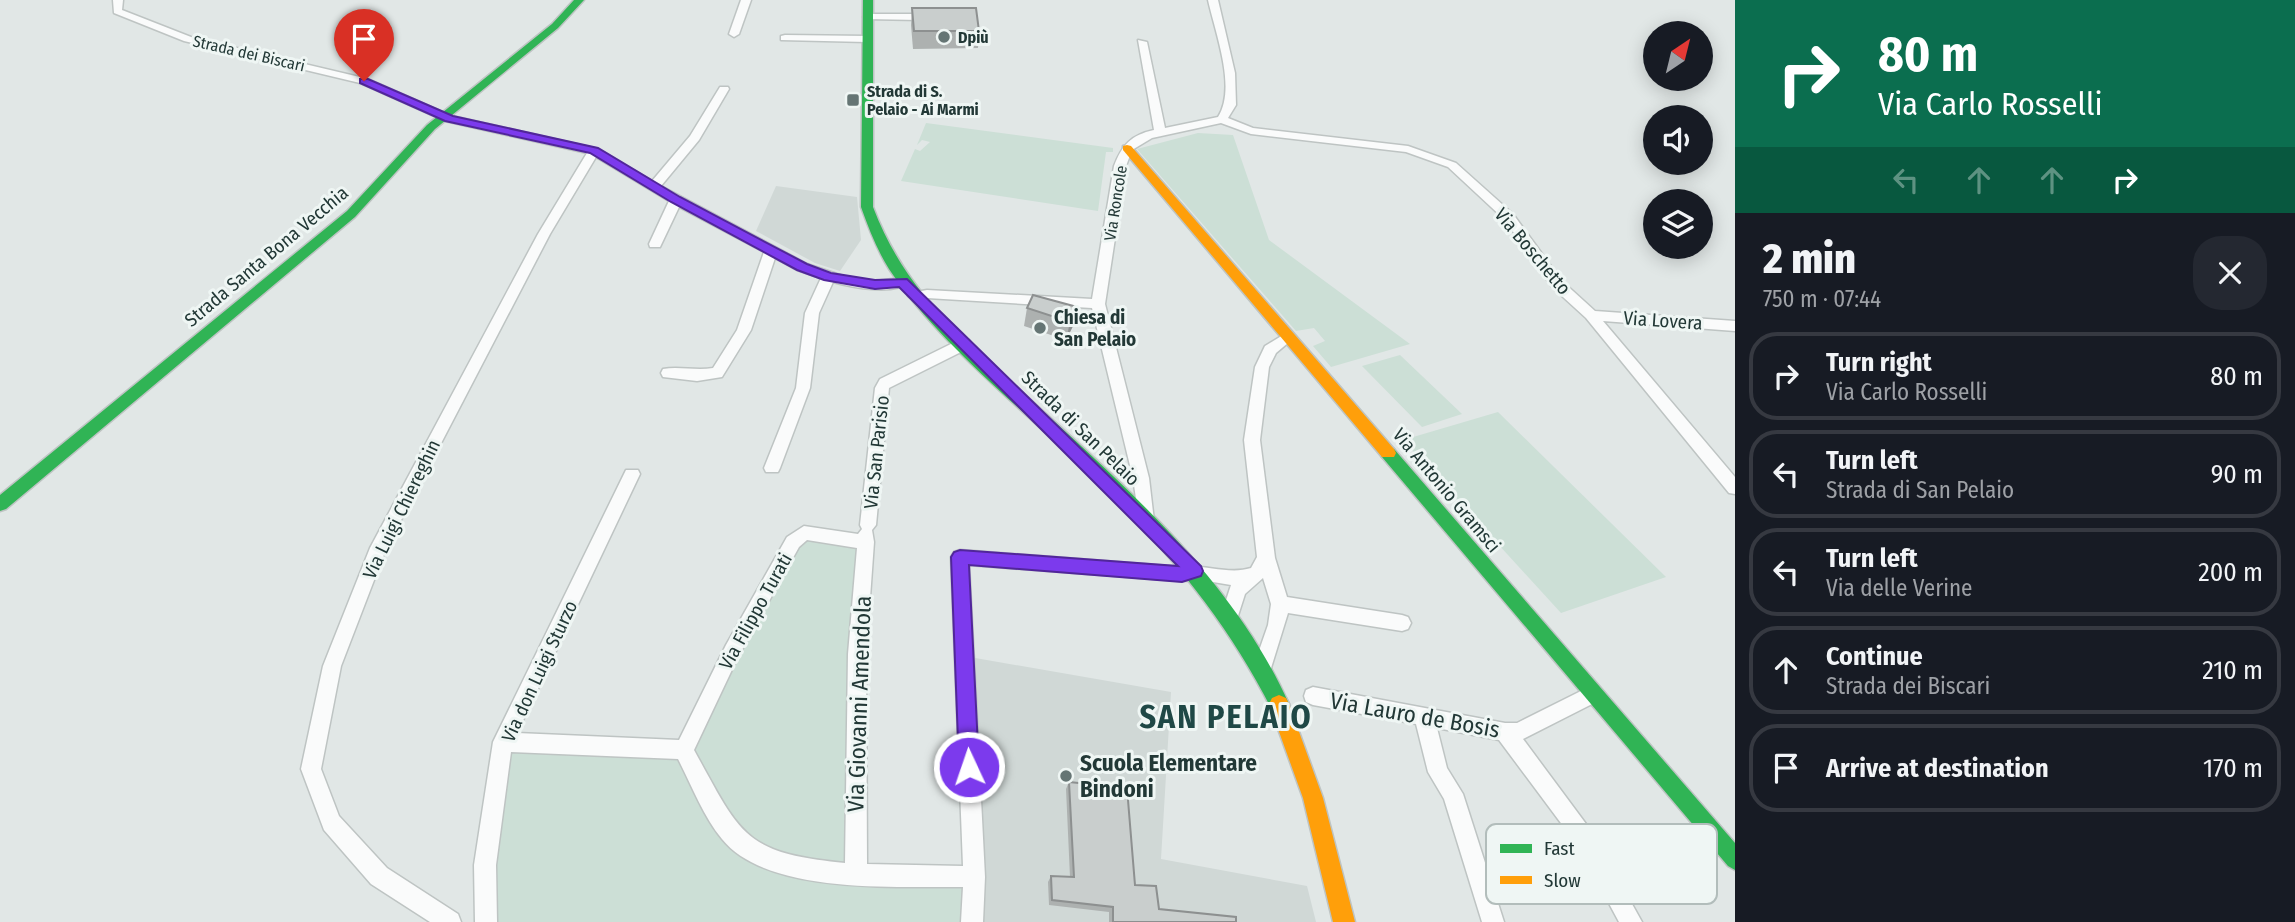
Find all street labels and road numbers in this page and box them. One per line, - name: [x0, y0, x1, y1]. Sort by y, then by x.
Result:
- street label: Strada dei Biscari: [191, 31, 307, 76]
- street label: Via Roncole: [1100, 164, 1131, 242]
- street label: Strada Santa Bona Vecchia: [180, 181, 353, 332]
- street label: Via Boschetto: [1490, 203, 1576, 299]
- street label: Via Lovera: [1623, 306, 1703, 335]
- street label: Strada di San Pelaio: [1017, 366, 1145, 491]
- street label: Via San Parisio: [859, 394, 894, 510]
- street label: Via Antonio Gramsci: [1388, 423, 1505, 557]
- street label: Via Luigi Chiereghin: [358, 436, 445, 583]
- street label: Via Filippo Turati: [714, 549, 797, 673]
- street label: Via Giovanni Amendola: [841, 595, 877, 813]
- street label: Via don Luigi Sturzo: [497, 597, 582, 746]
- street label: Via Lauro de Bosis: [1328, 686, 1502, 744]

